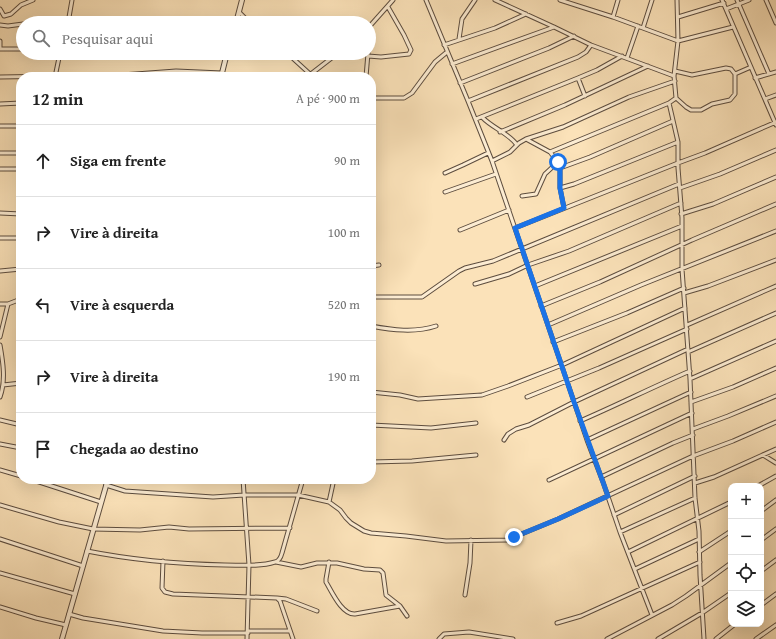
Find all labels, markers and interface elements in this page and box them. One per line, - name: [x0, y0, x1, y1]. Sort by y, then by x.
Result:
- search box: [16, 16, 376, 60]
- icon: search: [30, 27, 52, 49]
- text: Pesquisar aqui: [62, 28, 153, 49]
- text: 12 min: [32, 86, 83, 111]
- text: A pé · 900 m: [296, 89, 360, 108]
- icon: ahead: [32, 150, 54, 172]
- text: Siga em frente: [70, 150, 166, 171]
- text: 90 m: [334, 151, 360, 170]
- route start: [549, 153, 567, 171]
- icon: right: [32, 222, 54, 244]
- text: Vire à direita: [70, 222, 158, 243]
- text: 100 m: [328, 223, 360, 242]
- icon: left: [32, 294, 54, 316]
- text: Vire à esquerda: [70, 294, 174, 315]
- text: 520 m: [328, 295, 360, 314]
- icon: right: [32, 366, 54, 388]
- text: Vire à direita: [70, 366, 158, 387]
- text: 190 m: [328, 367, 360, 386]
- icon: arrive: [32, 438, 54, 460]
- text: Chegada ao destino: [70, 438, 198, 459]
- map controls: [728, 483, 764, 627]
- button: +: [728, 483, 764, 519]
- button: −: [728, 519, 764, 555]
- route end: [505, 528, 523, 546]
- button: locate: [728, 555, 764, 591]
- button: layers: [728, 591, 764, 627]

